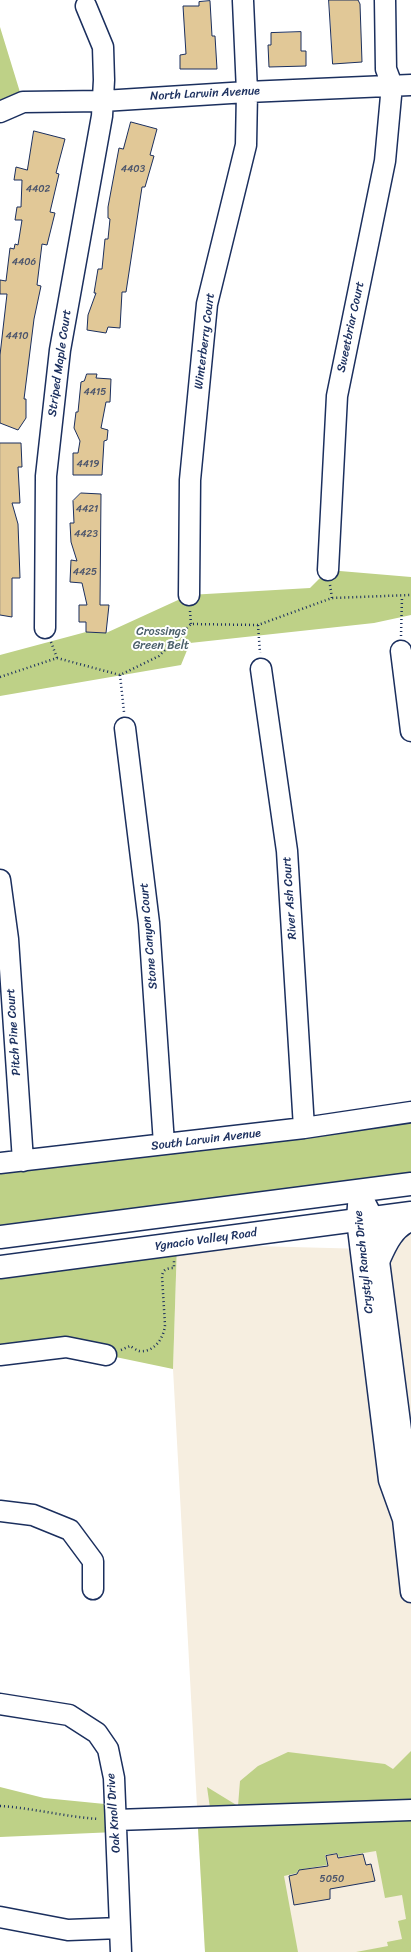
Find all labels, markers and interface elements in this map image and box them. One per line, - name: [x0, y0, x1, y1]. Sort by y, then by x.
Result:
- street label: North Larwin Avenue: [150, 84, 260, 104]
- house number: 4403: [121, 163, 145, 175]
- house number: 4402: [26, 183, 50, 195]
- house number: 4406: [12, 256, 36, 268]
- street label: Sweetbriar Court: [334, 280, 368, 374]
- street label: Winterberry Court: [192, 292, 218, 390]
- street label: Striped Maple Court: [45, 309, 75, 417]
- house number: 4410: [5, 330, 29, 342]
- house number: 4415: [84, 386, 106, 398]
- house number: 4419: [77, 458, 99, 470]
- house number: 4421: [76, 503, 98, 515]
- house number: 4423: [74, 528, 98, 540]
- house number: 4425: [73, 566, 97, 578]
- park label: Crossings Green Belt: [133, 625, 189, 653]
- street label: River Ash Court: [280, 856, 300, 940]
- street label: Stone Canyon Court: [137, 882, 161, 990]
- street label: Pitch Pine Court: [4, 988, 24, 1076]
- street label: South Larwin Avenue: [150, 1126, 262, 1154]
- street label: Crystyl Ranch Drive: [351, 1210, 377, 1314]
- street label: Ygnacio Valley Road: [154, 1226, 258, 1254]
- street label: Oak Knoll Drive: [104, 1772, 124, 1854]
- house number: 5050: [320, 1873, 344, 1885]

